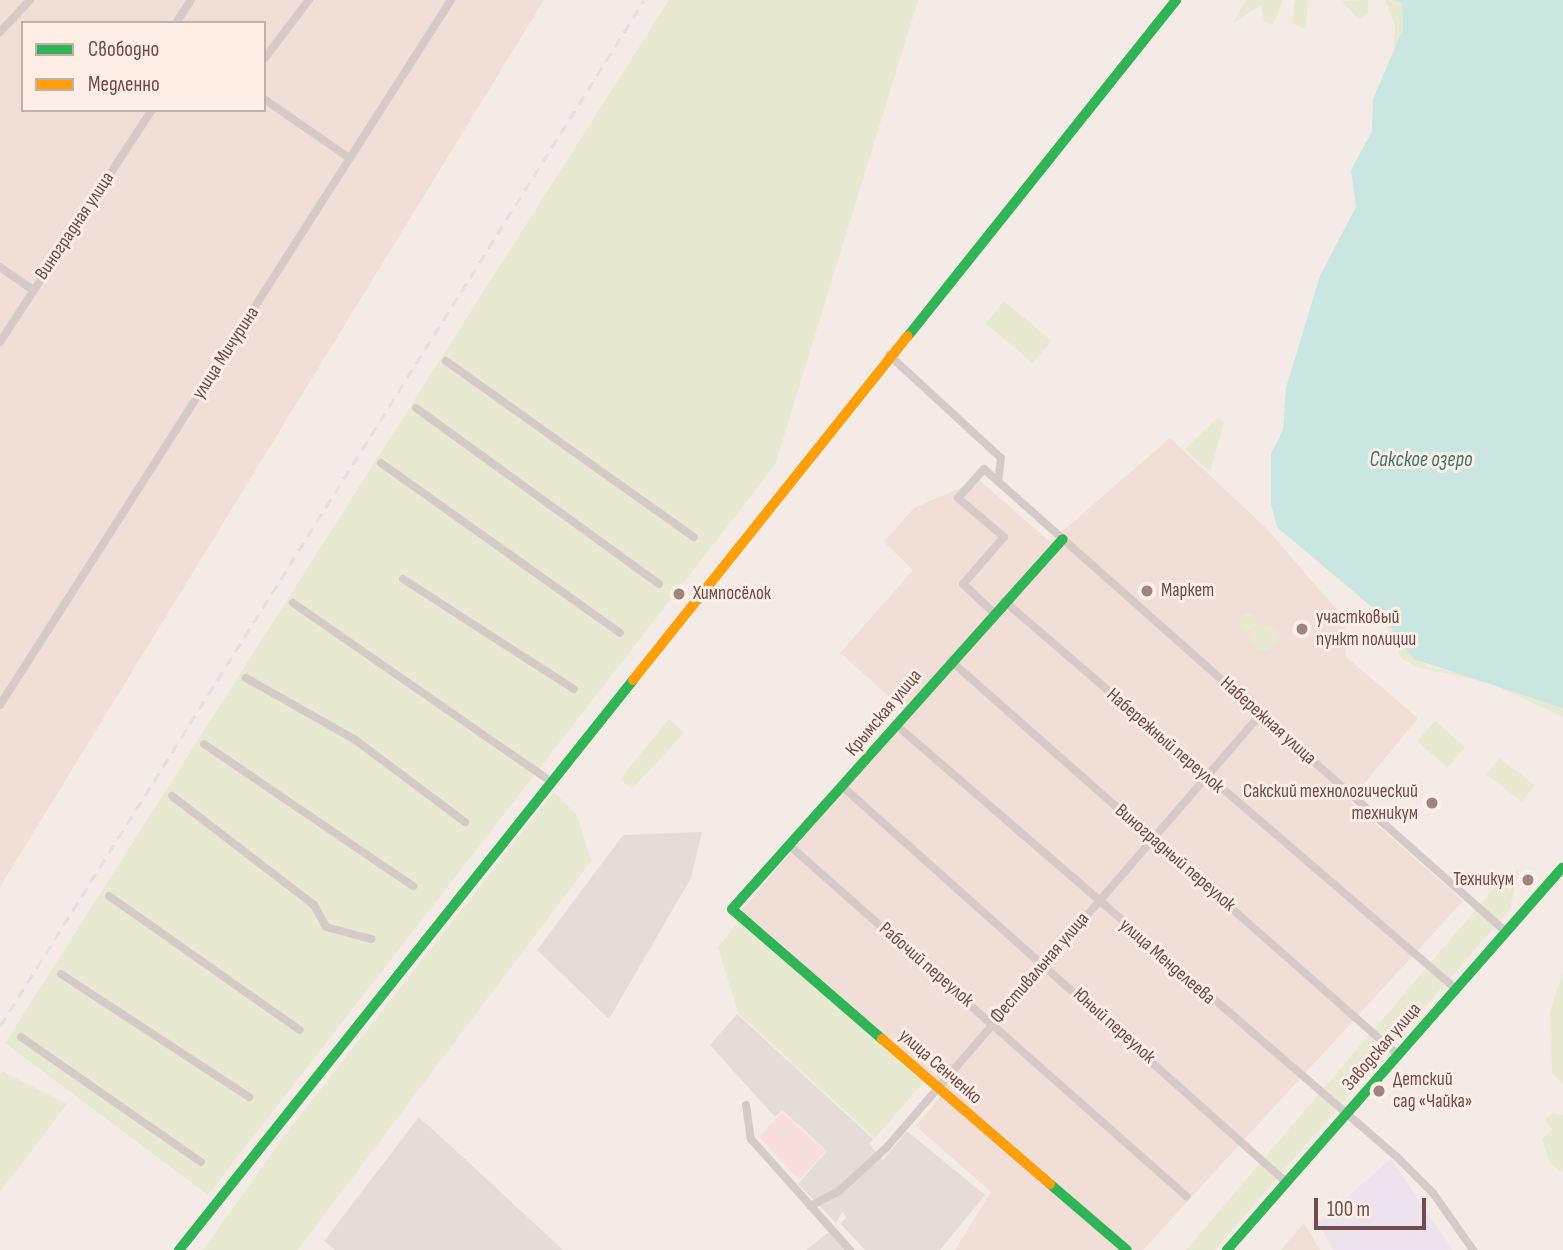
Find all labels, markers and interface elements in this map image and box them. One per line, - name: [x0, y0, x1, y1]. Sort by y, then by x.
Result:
- legend: [21, 21, 266, 112]
- text: Свободно: [88, 37, 159, 62]
- text: Медленно: [88, 72, 160, 97]
- street label: Виноградная улица: [31, 168, 119, 284]
- street label: улица Мичурина: [188, 303, 264, 403]
- water label: Сакское озеро: [1370, 447, 1472, 473]
- place label: Маркет: [1161, 580, 1214, 602]
- place label: Химпосёлок: [693, 583, 771, 605]
- marker: Маркет: [1139, 583, 1155, 599]
- marker: Химпосёлок: [671, 586, 687, 602]
- place label: участковый пункт полиции: [1316, 607, 1416, 651]
- marker: участковый пункт полиции: [1294, 621, 1310, 637]
- street label: Крымская улица: [841, 665, 927, 761]
- street label: Набережная улица: [1215, 672, 1321, 770]
- street label: Набережный переулок: [1102, 684, 1228, 798]
- place label: Сакский технологический техникум: [1243, 781, 1418, 825]
- marker: Сакский технологический техникум: [1424, 795, 1440, 811]
- street label: Виноградный переулок: [1110, 799, 1240, 917]
- place label: Техникум: [1453, 869, 1514, 891]
- marker: Техникум: [1520, 872, 1536, 888]
- street label: Фестивальная улица: [986, 908, 1094, 1028]
- street label: улица Менделеева: [1114, 914, 1220, 1010]
- street label: Рабочий переулок: [874, 918, 978, 1012]
- street label: Юный переулок: [1068, 983, 1160, 1069]
- street label: Заводская улица: [1338, 998, 1426, 1096]
- street label: улица Сенченко: [894, 1025, 986, 1109]
- place label: Детский сад «Чайка»: [1393, 1069, 1472, 1113]
- marker: Детский сад «Чайка»: [1371, 1083, 1387, 1099]
- scale bar: [1318, 1184, 1430, 1228]
- text: 100 m: [1327, 1197, 1370, 1222]

